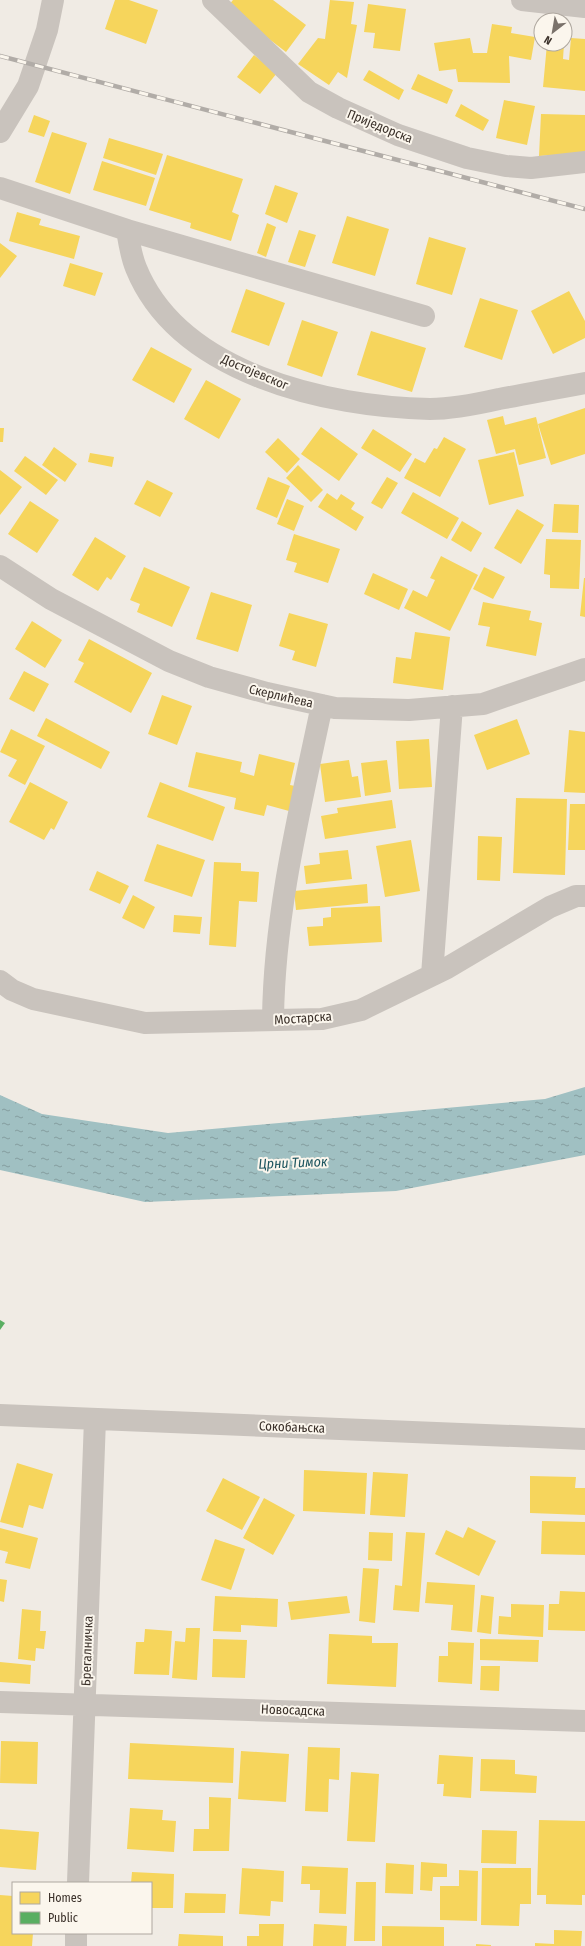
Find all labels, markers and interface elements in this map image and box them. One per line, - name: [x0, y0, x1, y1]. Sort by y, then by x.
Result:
- north arrow: [533, 12, 573, 52]
- text: N: [542, 33, 554, 47]
- street label: Приједорска: [345, 106, 415, 146]
- street label: Достојевског: [218, 351, 291, 393]
- street label: Скерлићева: [247, 681, 315, 711]
- street label: Мостарска: [274, 1009, 332, 1027]
- water label: Црни Тимок: [258, 1153, 328, 1173]
- street label: Сокобањска: [259, 1418, 325, 1436]
- street label: Брегалничка: [78, 1616, 96, 1686]
- street label: Новосадска: [261, 1701, 325, 1719]
- legend: [12, 1882, 152, 1934]
- text: Homes: [48, 1891, 82, 1905]
- text: Public: [48, 1911, 78, 1925]

